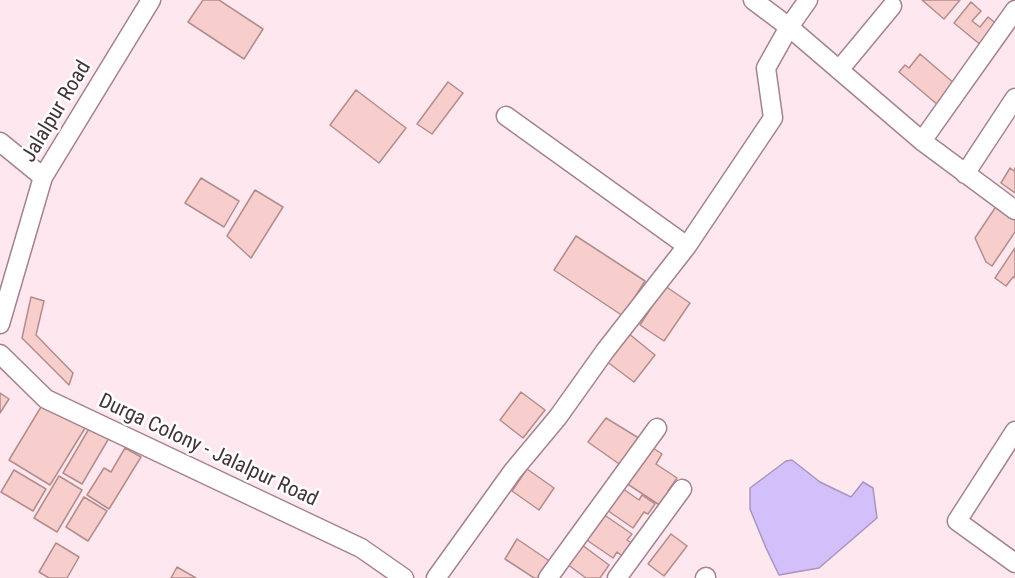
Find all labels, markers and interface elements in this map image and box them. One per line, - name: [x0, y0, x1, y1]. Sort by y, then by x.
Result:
- street label: Jalalpur Road: [17, 57, 97, 167]
- street label: Durga Colony - Jalalpur Road: [94, 389, 322, 513]

